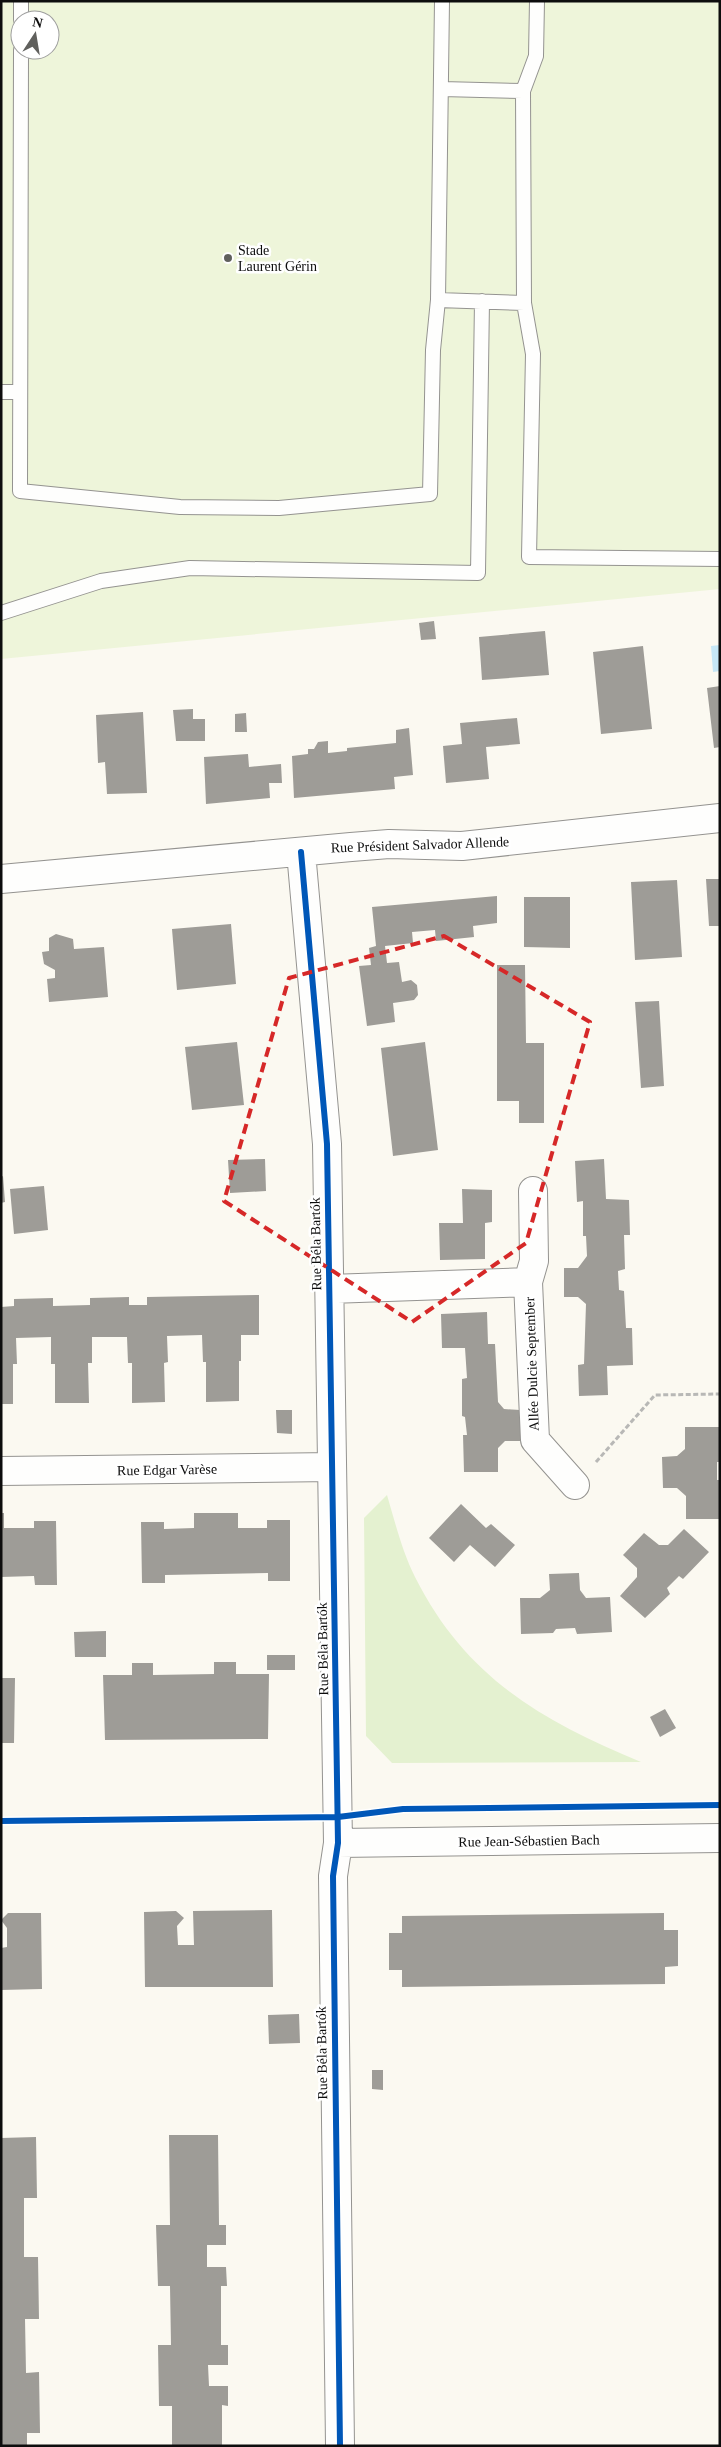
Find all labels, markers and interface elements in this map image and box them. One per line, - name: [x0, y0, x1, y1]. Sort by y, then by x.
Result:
- north arrow: [10, 10, 60, 60]
- text: N: [31, 14, 44, 31]
- place label: Stade Laurent Gérin: [238, 243, 317, 274]
- marker: Stade Laurent Gérin: [222, 252, 234, 264]
- street label: Rue Président Salvador Allende: [331, 834, 509, 856]
- street label: Rue Béla Bartók: [308, 1197, 324, 1291]
- street label: Allée Dulcie September: [522, 1296, 542, 1431]
- street label: Rue Edgar Varèse: [117, 1462, 217, 1478]
- street label: Rue Béla Bartók: [315, 1602, 331, 1696]
- street label: Rue Jean-Sébastien Bach: [458, 1832, 600, 1850]
- street label: Rue Béla Bartók: [314, 2006, 330, 2100]

